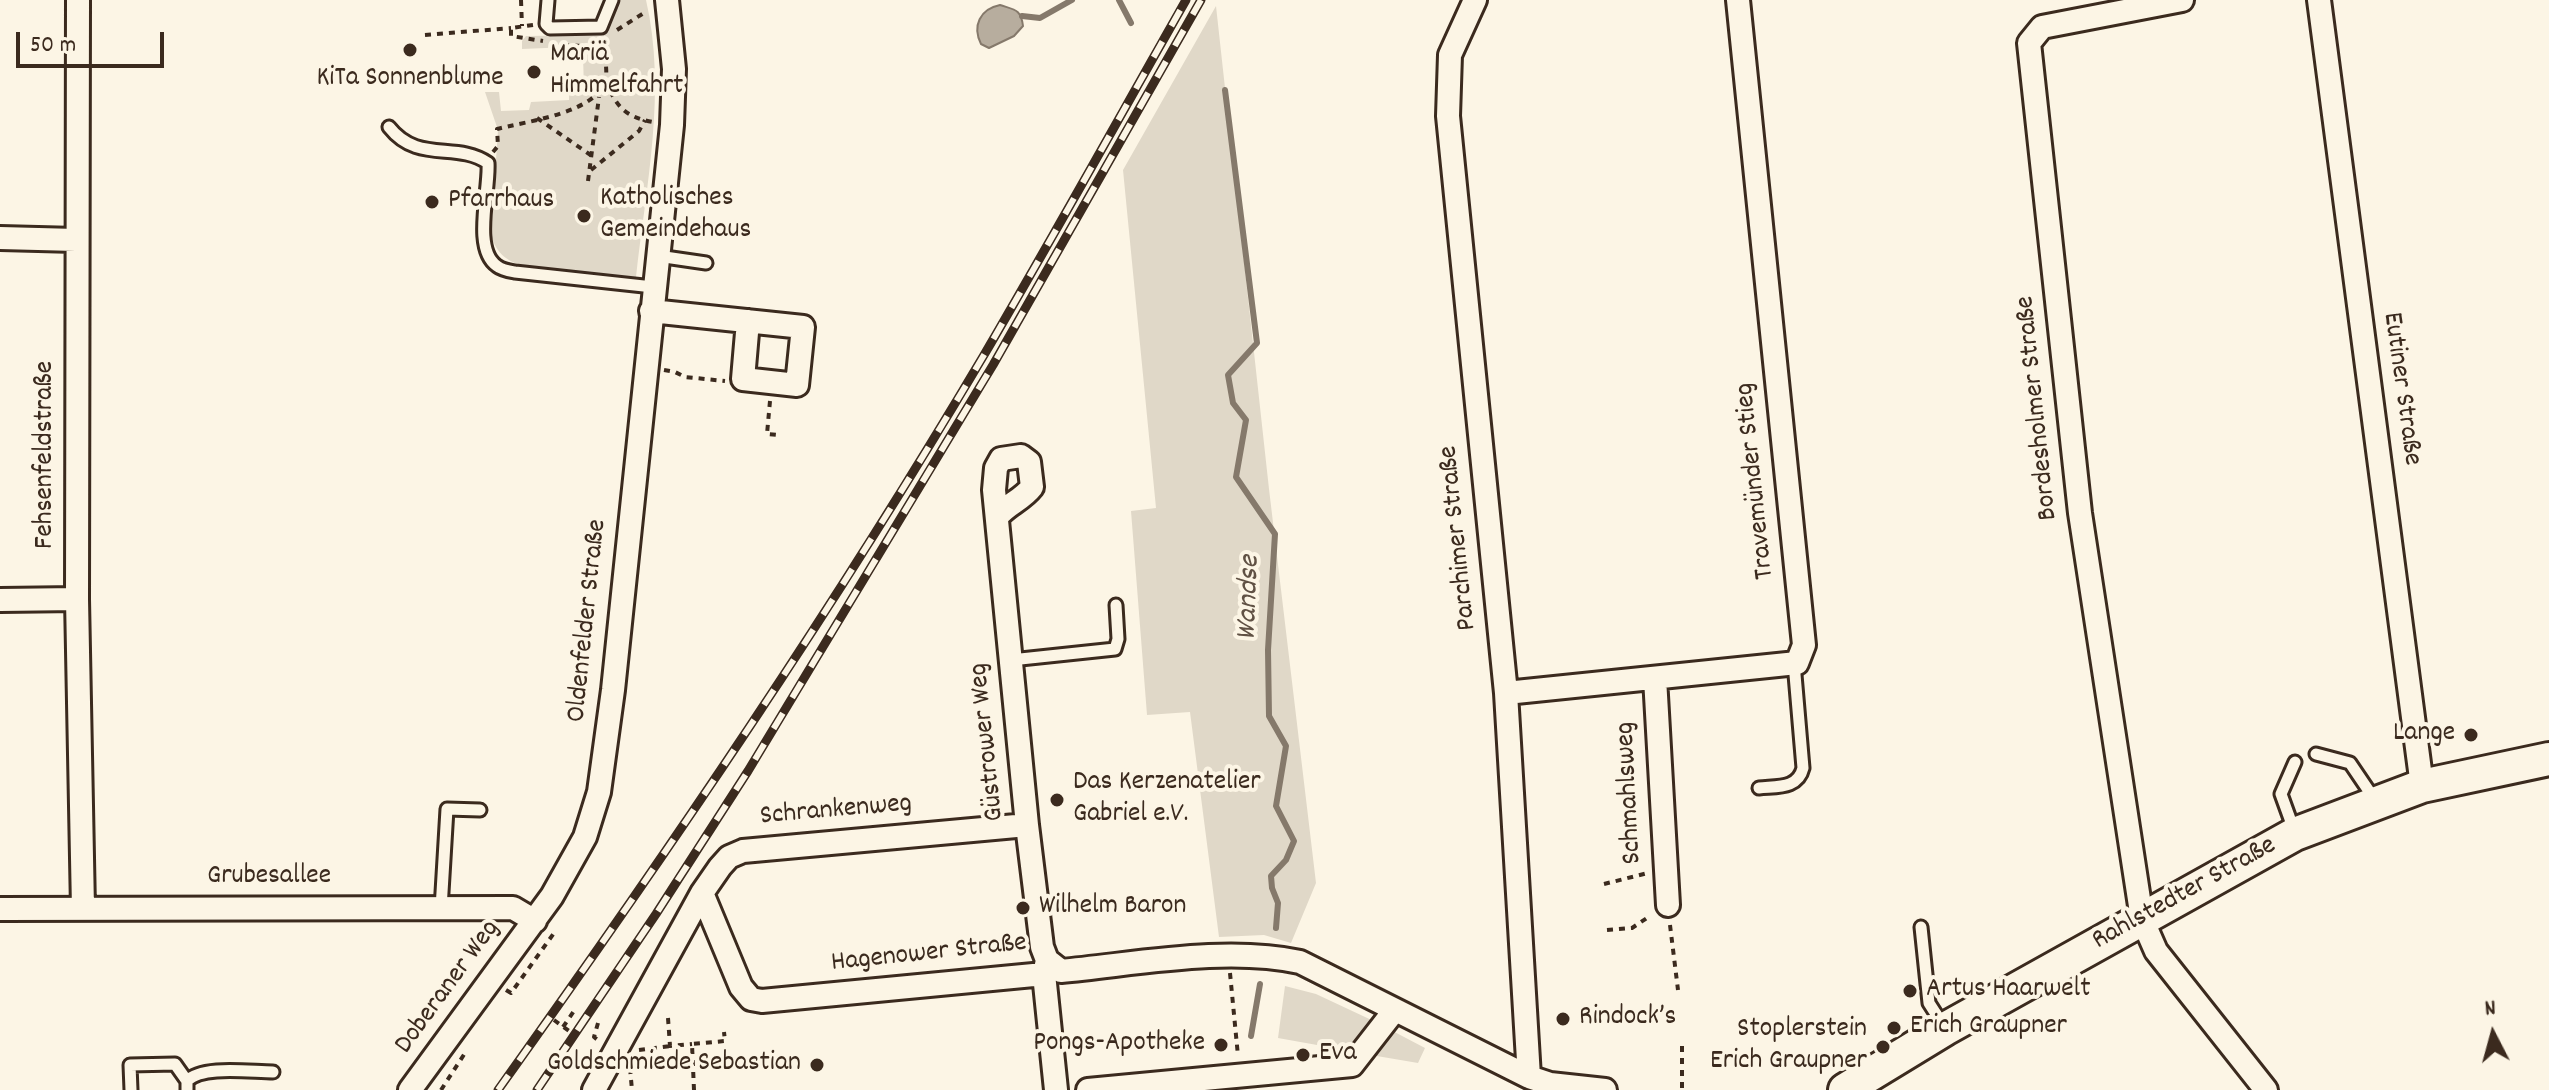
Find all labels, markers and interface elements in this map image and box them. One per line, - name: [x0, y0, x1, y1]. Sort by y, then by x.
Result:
- scale bar: [20, 16, 168, 66]
- text: 50 m: [30, 29, 76, 63]
- place label: Mariä Himmelfahrt: [550, 39, 683, 105]
- marker: KiTa Sonnenblume: [401, 41, 419, 59]
- place label: KiTa Sonnenblume: [316, 63, 504, 97]
- marker: Mariä Himmelfahrt: [525, 63, 543, 81]
- place label: Katholisches Gemeindehaus: [600, 183, 751, 249]
- place label: Pfarrhaus: [448, 185, 554, 219]
- marker: Pfarrhaus: [423, 193, 441, 211]
- marker: Katholisches Gemeindehaus: [575, 207, 593, 225]
- street label: Bordesholmer Straße: [2011, 294, 2067, 522]
- street label: Eutiner Straße: [2373, 310, 2427, 468]
- street label: Fehsenfeldstraße: [30, 361, 64, 549]
- street label: Travemünder Stieg: [1730, 381, 1784, 581]
- street label: Parchimer Straße: [1434, 444, 1486, 632]
- street label: Oldenfelder Straße: [562, 518, 616, 724]
- water label: Wandse: [1232, 555, 1270, 641]
- street label: Güstrower Weg: [964, 661, 1014, 823]
- place label: Lange: [2393, 718, 2455, 752]
- street label: Schmahlsweg: [1610, 721, 1652, 865]
- marker: Lange: [2462, 726, 2480, 744]
- place label: Das Kerzenatelier Gabriel e.V.: [1073, 767, 1261, 833]
- street label: Schrankenweg: [759, 789, 913, 835]
- marker: Das Kerzenatelier Gabriel e.V.: [1048, 791, 1066, 809]
- street label: Rahlstedter Straße: [2087, 831, 2283, 959]
- street label: Grubesallee: [207, 861, 331, 895]
- place label: Wilhelm Baron: [1039, 891, 1187, 925]
- marker: Wilhelm Baron: [1014, 899, 1032, 917]
- street label: Doberaner Weg: [389, 914, 509, 1062]
- street label: Hagenower Straße: [830, 928, 1028, 982]
- place label: Artus Haarwelt: [1926, 974, 2091, 1008]
- marker: Artus Haarwelt: [1901, 982, 1919, 1000]
- north arrow: [2453, 994, 2533, 1074]
- text: N: [2483, 994, 2497, 1026]
- place label: Rindock’s: [1579, 1002, 1676, 1036]
- marker: Rindock’s: [1554, 1010, 1572, 1028]
- place label: Erich Graupner: [1910, 1011, 2067, 1045]
- place label: Stoplerstein Erich Graupner: [1710, 1014, 1867, 1080]
- marker: Erich Graupner: [1885, 1019, 1903, 1037]
- place label: Pongs-Apotheke: [1033, 1028, 1205, 1062]
- marker: Pongs-Apotheke: [1212, 1036, 1230, 1054]
- place label: Eva: [1319, 1038, 1357, 1072]
- marker: Stoplerstein Erich Graupner: [1874, 1038, 1892, 1056]
- marker: Eva: [1294, 1046, 1312, 1064]
- place label: Goldschmiede Sebastian: [547, 1048, 801, 1082]
- marker: Goldschmiede Sebastian: [808, 1056, 826, 1074]

